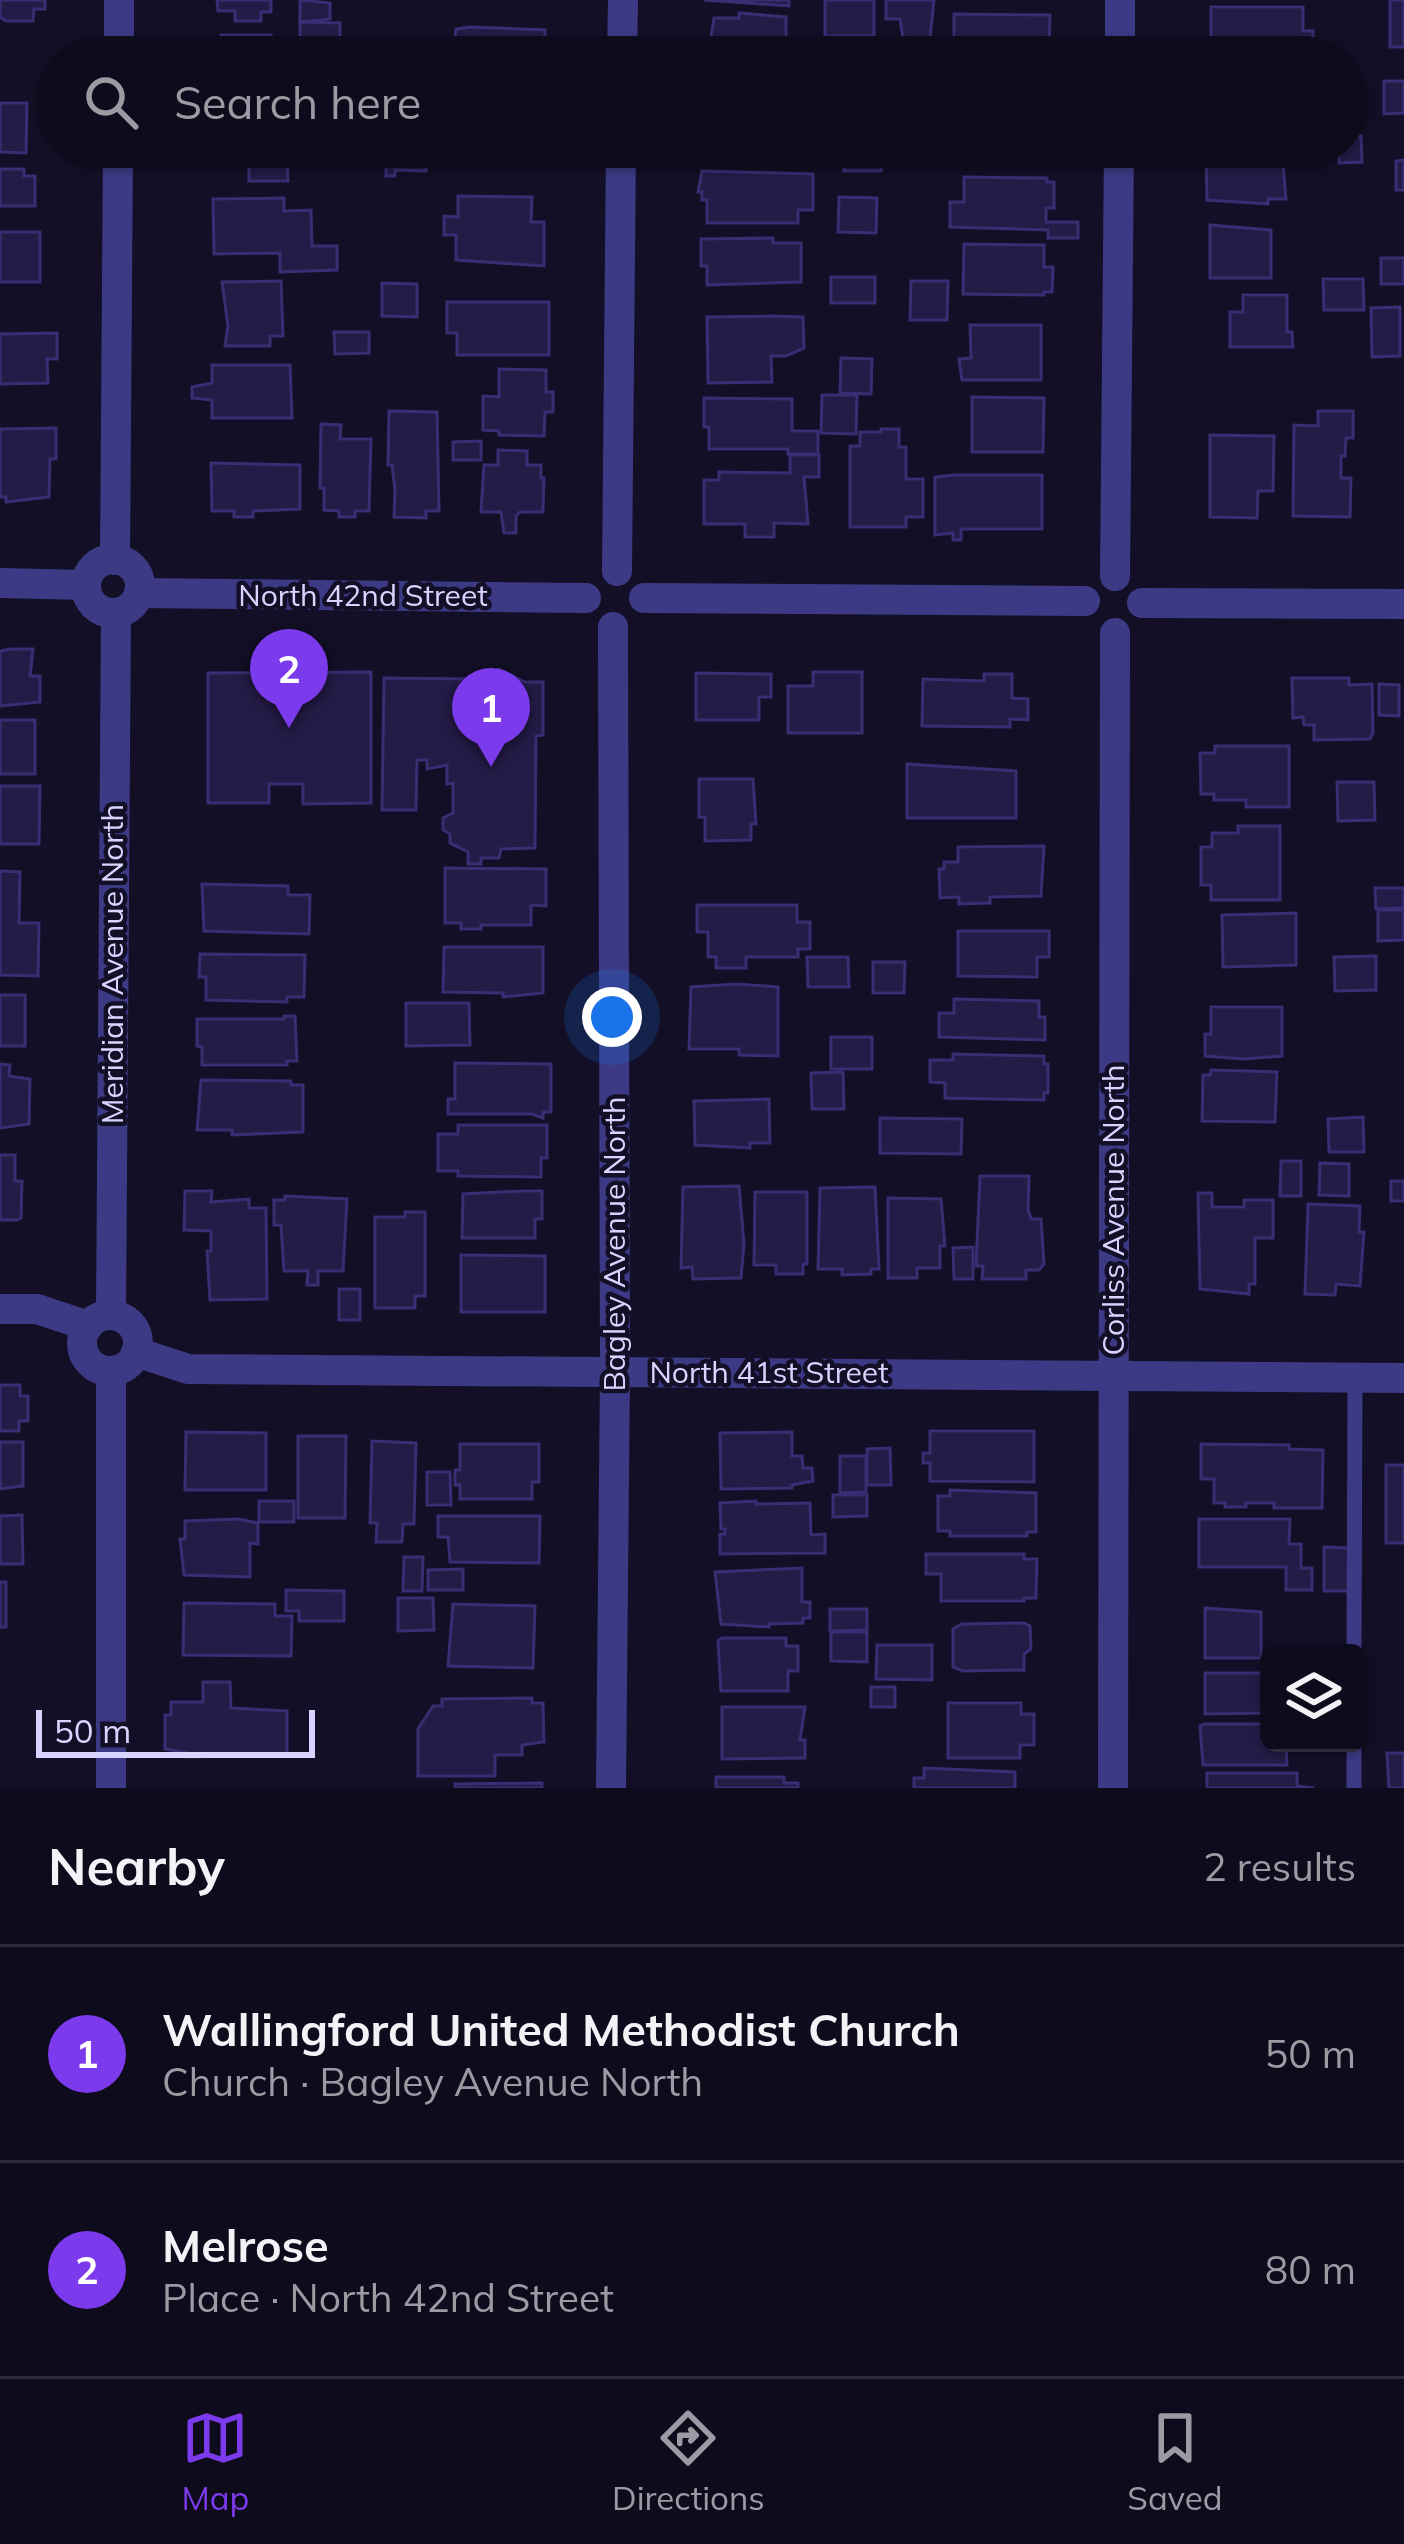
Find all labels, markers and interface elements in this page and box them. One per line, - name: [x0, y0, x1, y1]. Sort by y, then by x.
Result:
- search box: [36, 36, 1368, 168]
- icon: search: [78, 69, 144, 135]
- text: Search here: [174, 74, 421, 130]
- street label: North 42nd Street: [238, 576, 488, 614]
- pin: 2: [250, 629, 328, 728]
- pin: 1: [452, 668, 530, 767]
- street label: Meridian Avenue North: [93, 804, 131, 1124]
- your location: [582, 987, 642, 1047]
- street label: Corliss Avenue North: [1094, 1065, 1132, 1356]
- street label: Bagley Avenue North: [595, 1096, 633, 1392]
- street label: North 41st Street: [649, 1353, 889, 1391]
- map controls: [1260, 1644, 1368, 1752]
- button: layers: [1260, 1644, 1368, 1752]
- scale bar: [36, 1704, 315, 1757]
- text: 50 m: [54, 1710, 131, 1751]
- text: Nearby: [48, 1834, 225, 1898]
- text: 2 results: [1203, 1842, 1356, 1891]
- text: Wallingford United Methodist Church: [162, 2001, 960, 2057]
- text: 1: [75, 2029, 99, 2078]
- text: 50 m: [1265, 2029, 1356, 2078]
- text: Church · Bagley Avenue North: [162, 2057, 703, 2106]
- text: Melrose: [162, 2217, 329, 2273]
- text: 2: [75, 2245, 99, 2294]
- text: 80 m: [1265, 2245, 1356, 2294]
- text: Place · North 42nd Street: [162, 2273, 614, 2322]
- tab: Map: [181, 2405, 249, 2518]
- tab: Directions: [612, 2405, 765, 2518]
- tab: Saved: [1127, 2405, 1223, 2518]

